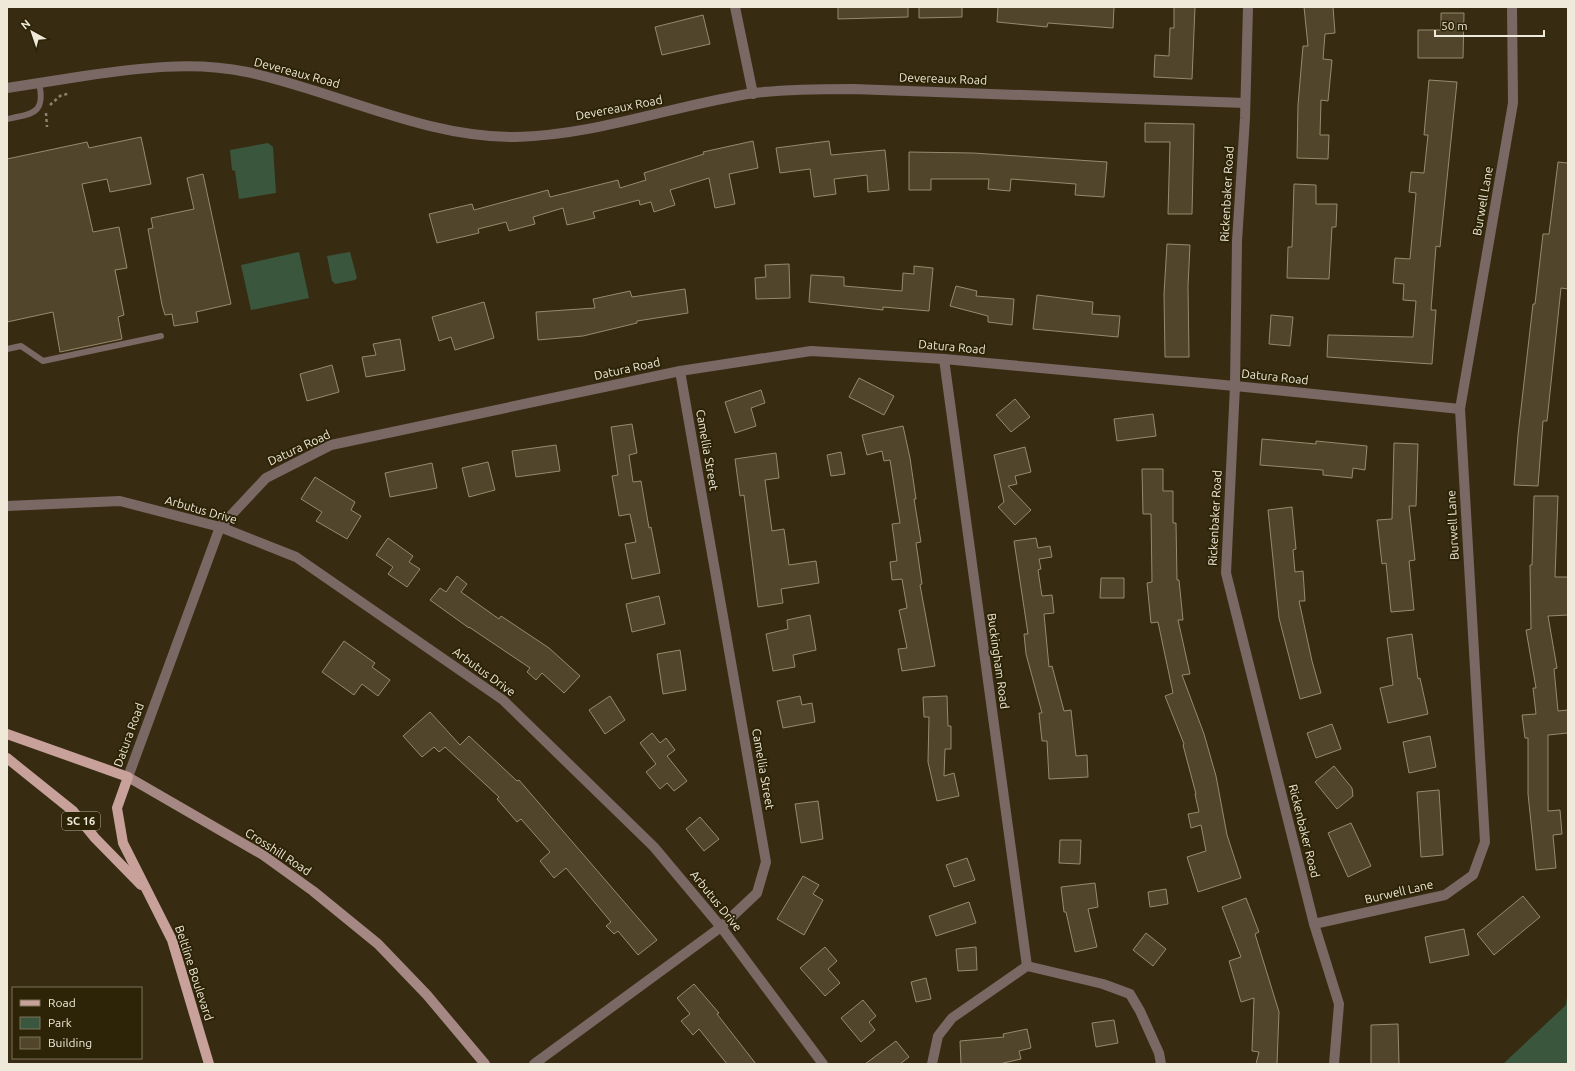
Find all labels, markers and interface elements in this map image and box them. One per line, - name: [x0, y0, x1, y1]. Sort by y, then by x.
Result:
- north arrow: [12, 12, 52, 52]
- scale bar: [1435, 12, 1544, 38]
- text: N: [19, 17, 33, 32]
- text: 50 m: [1441, 19, 1468, 32]
- street label: Devereaux Road: [253, 55, 341, 90]
- street label: Devereaux Road: [899, 70, 987, 87]
- street label: Devereaux Road: [574, 93, 663, 122]
- street label: Rickenbaker Road: [1217, 146, 1236, 242]
- street label: Burwell Lane: [1470, 165, 1495, 237]
- street label: Datura Road: [918, 337, 986, 356]
- street label: Datura Road: [593, 355, 661, 382]
- street label: Datura Road: [1241, 367, 1309, 386]
- street label: Camellia Street: [694, 408, 721, 492]
- street label: Datura Road: [266, 427, 332, 468]
- street label: Rickenbaker Road: [1205, 470, 1224, 566]
- street label: Burwell Lane: [1444, 490, 1461, 560]
- street label: Arbutus Drive: [164, 493, 239, 526]
- street label: Buckingham Road: [985, 612, 1012, 710]
- street label: Arbutus Drive: [450, 645, 518, 699]
- street label: Datura Road: [111, 701, 146, 769]
- street label: Camellia Street: [750, 727, 777, 811]
- street label: Rickenbaker Road: [1287, 783, 1322, 879]
- road number: SC 16: [62, 812, 100, 830]
- street label: Crosshill Road: [243, 825, 314, 878]
- street label: Arbutus Drive: [688, 868, 745, 934]
- street label: Burwell Lane: [1363, 877, 1434, 906]
- street label: Beltline Boulevard: [173, 924, 216, 1022]
- legend: [12, 987, 142, 1059]
- text: Road: [48, 996, 76, 1009]
- text: Park: [48, 1016, 72, 1029]
- text: Building: [48, 1036, 92, 1049]

